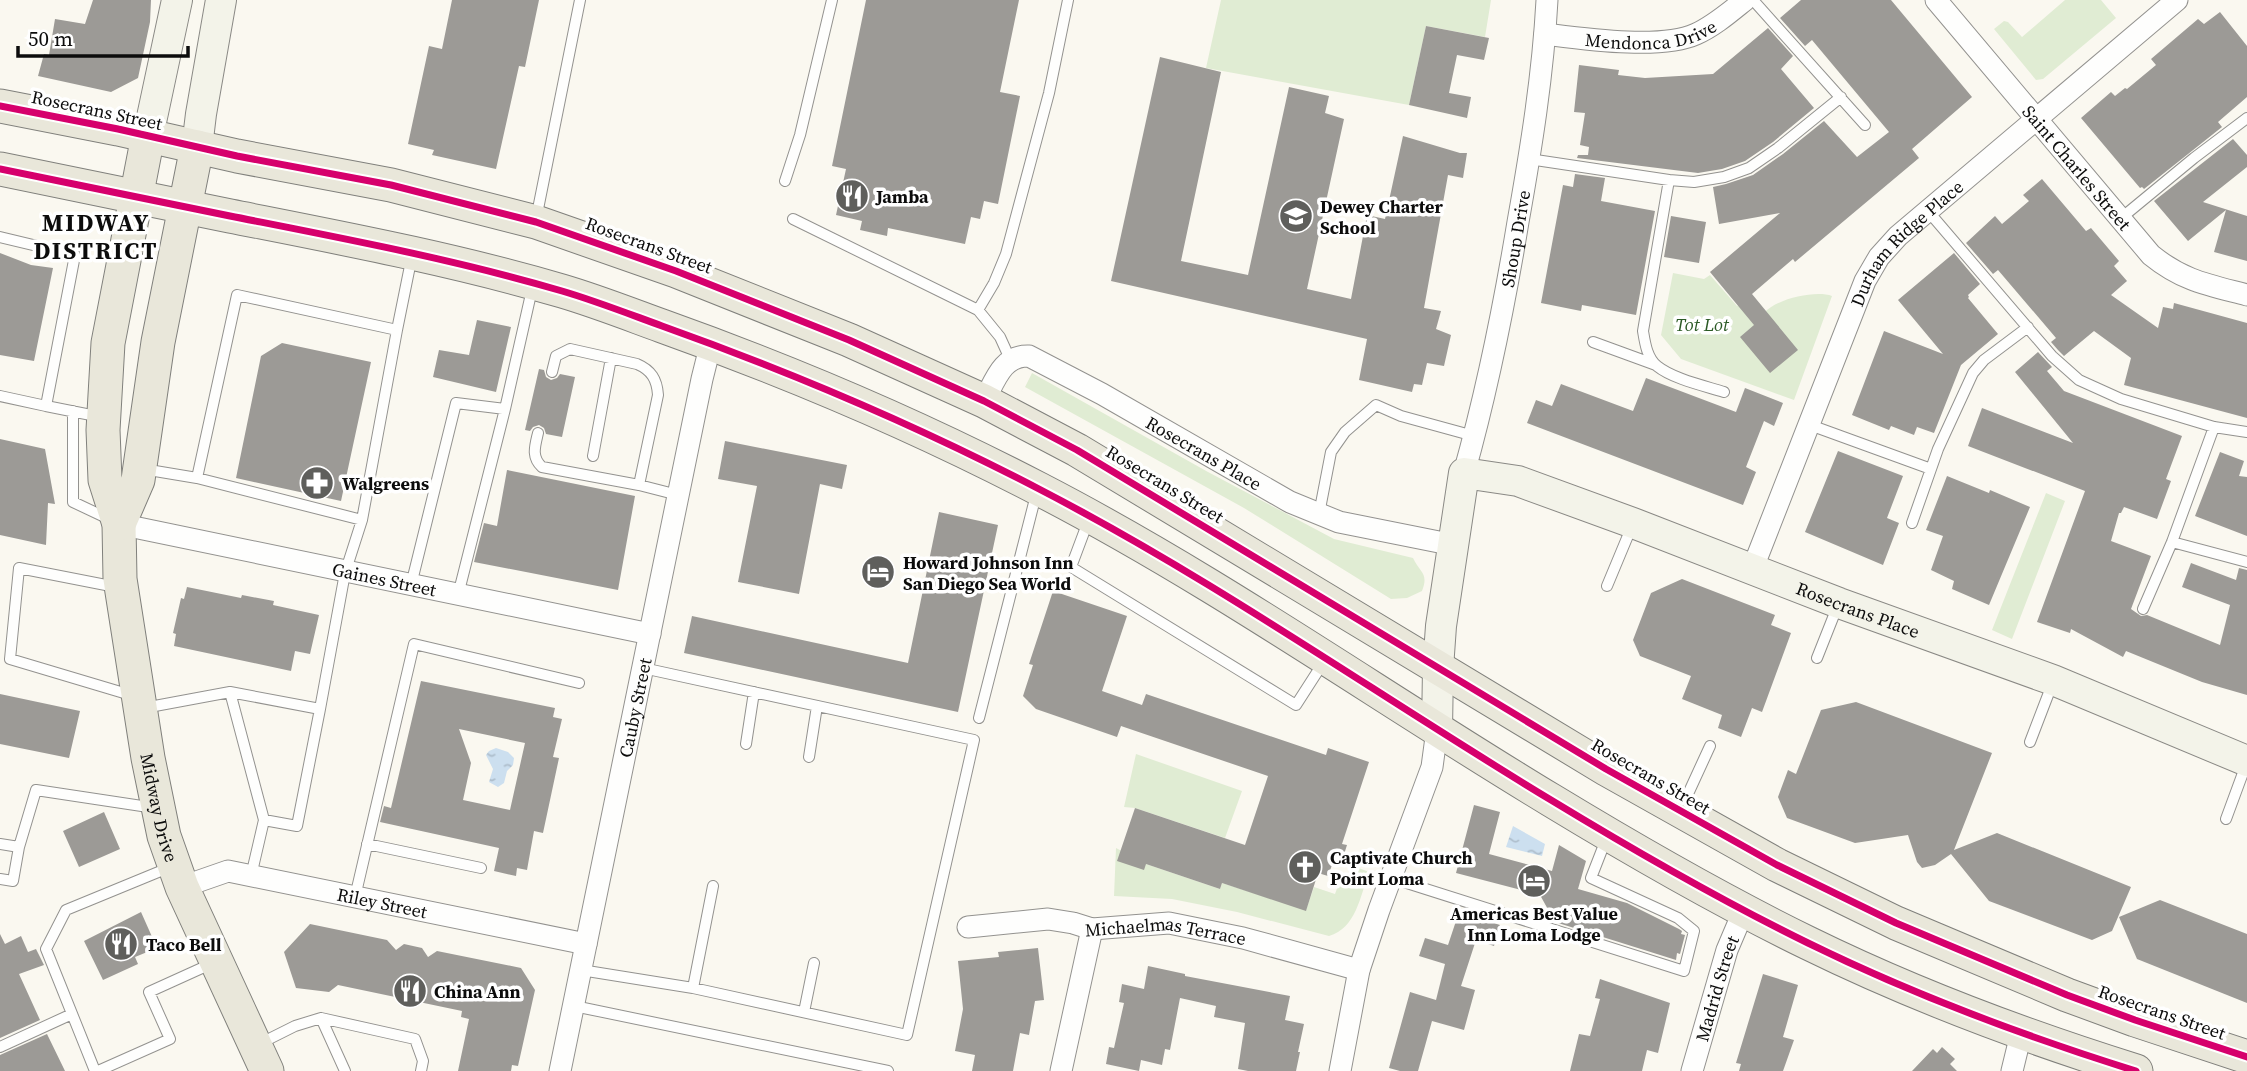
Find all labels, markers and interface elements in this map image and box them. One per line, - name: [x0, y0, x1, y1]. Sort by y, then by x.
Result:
- street label: Mendonca Drive: [1584, 13, 1721, 55]
- scale bar: [18, 14, 187, 58]
- text: 50 m: [28, 24, 73, 53]
- street label: Rosecrans Street: [29, 84, 165, 136]
- street label: Saint Charles Street: [2017, 100, 2137, 235]
- street label: Durham Ridge Place: [1844, 174, 1968, 310]
- restaurant icon: Jamba: [833, 177, 871, 215]
- place label: Jamba: [875, 184, 929, 209]
- street label: Shoup Drive: [1494, 188, 1536, 289]
- place label: Dewey Charter School: [1320, 194, 1443, 240]
- school or university icon: Dewey Charter School: [1277, 197, 1315, 235]
- district label: MIDWAY DISTRICT: [34, 206, 158, 267]
- street label: Rosecrans Street: [582, 210, 716, 280]
- park label: Tot Lot: [1675, 312, 1730, 337]
- street label: Rosecrans Place: [1142, 409, 1266, 496]
- street label: Rosecrans Street: [1102, 439, 1229, 529]
- pharmacy icon: Walgreens: [298, 464, 336, 502]
- place label: Walgreens: [342, 471, 429, 496]
- place label: Howard Johnson Inn San Diego Sea World: [903, 550, 1074, 596]
- hotel icon: Howard Johnson Inn San Diego Sea World: [859, 553, 897, 591]
- street label: Gaines Street: [330, 556, 439, 602]
- street label: Rosecrans Place: [1793, 575, 1923, 644]
- street label: Cauby Street: [612, 655, 657, 760]
- street label: Rosecrans Street: [1587, 732, 1715, 820]
- street label: Midway Drive: [135, 751, 185, 865]
- place label: Captivate Church Point Loma: [1330, 845, 1473, 891]
- church icon: Captivate Church Point Loma: [1286, 848, 1324, 886]
- hotel icon: Americas Best Value Inn Loma Lodge: [1515, 862, 1553, 900]
- street label: Riley Street: [335, 881, 430, 924]
- place label: Americas Best Value Inn Loma Lodge: [1450, 901, 1618, 947]
- street label: Michaelmas Terrace: [1084, 910, 1248, 951]
- restaurant icon: Taco Bell: [102, 925, 140, 963]
- street label: Madrid Street: [1689, 931, 1744, 1044]
- place label: Taco Bell: [146, 932, 222, 957]
- restaurant icon: China Ann: [391, 972, 429, 1010]
- place label: China Ann: [434, 979, 521, 1004]
- street label: Rosecrans Street: [2095, 979, 2229, 1046]

